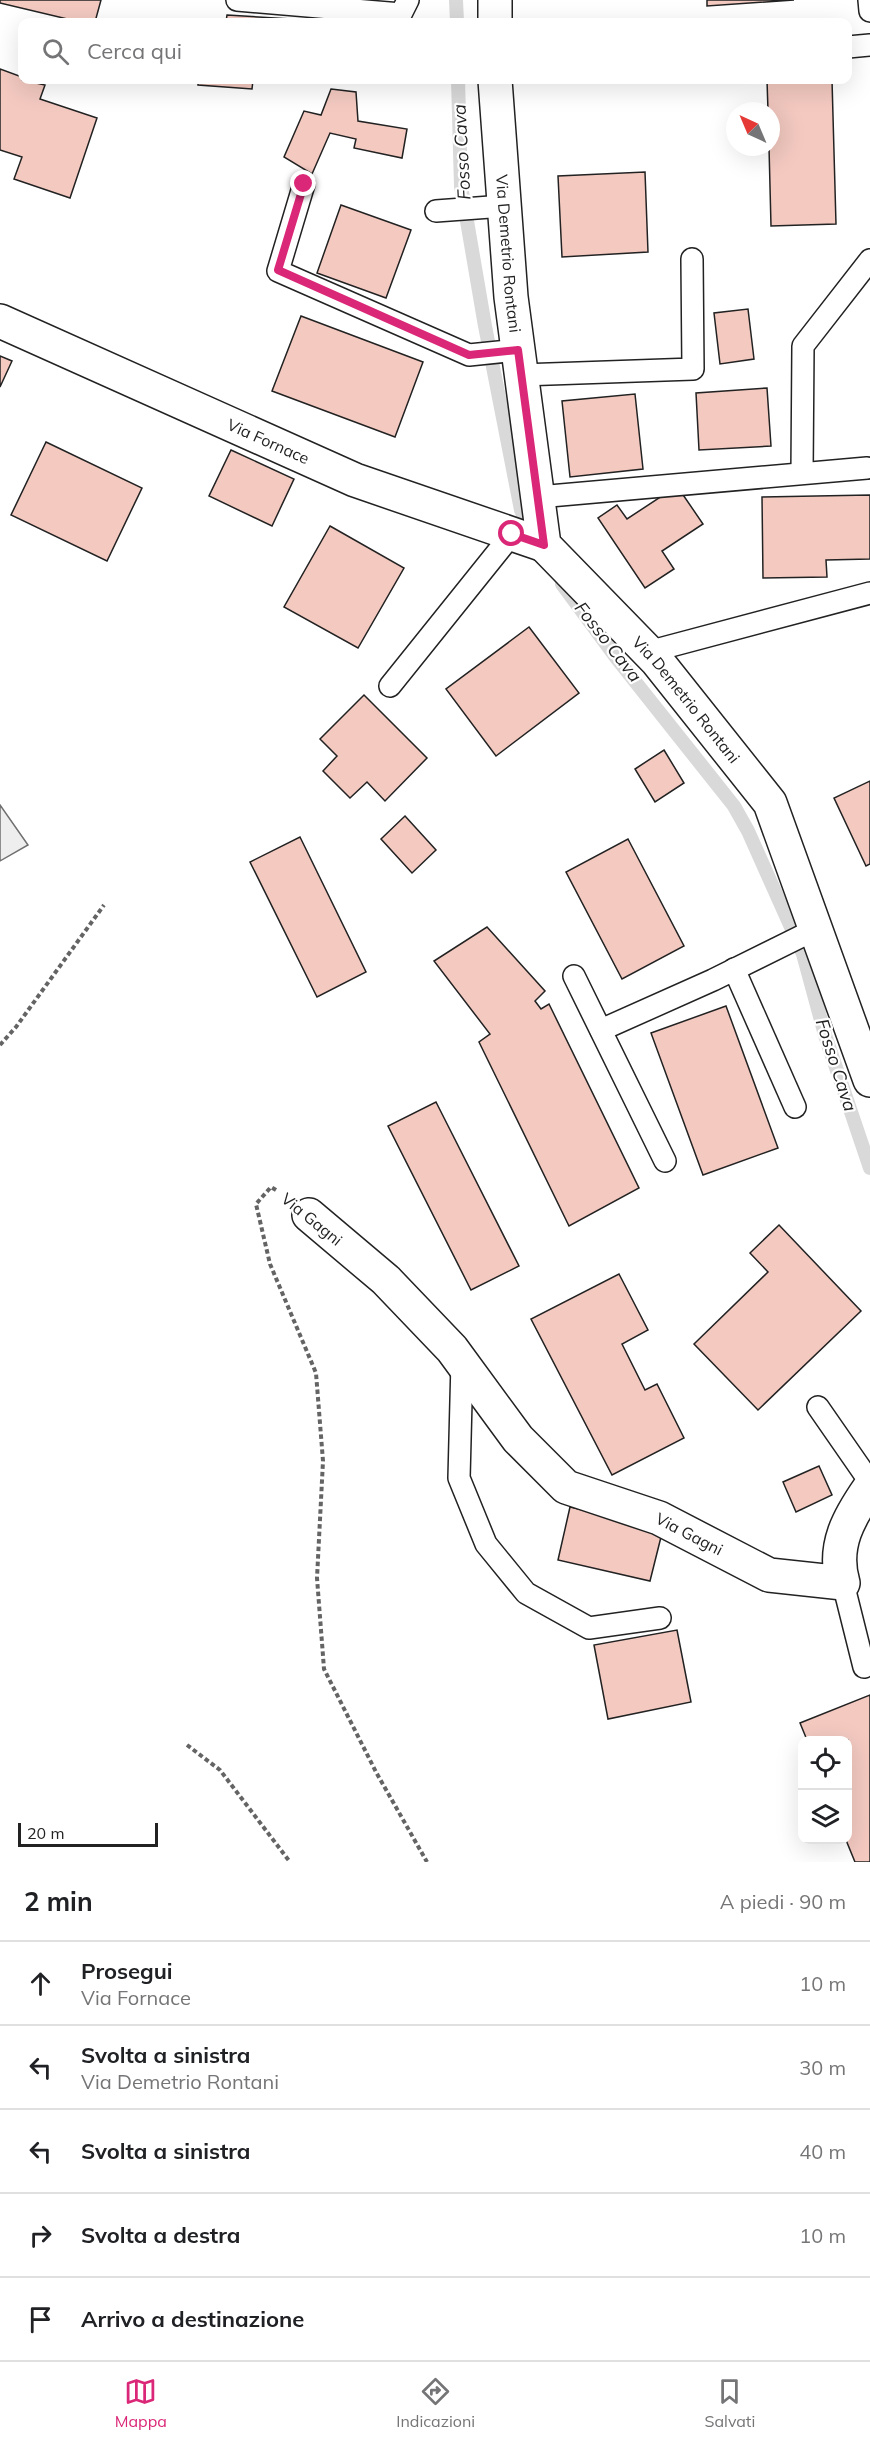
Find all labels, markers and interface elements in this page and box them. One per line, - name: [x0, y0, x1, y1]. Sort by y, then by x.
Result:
- search box: [18, 18, 852, 84]
- icon: search: [39, 35, 72, 68]
- text: Cerca qui: [87, 37, 182, 65]
- north arrow: [726, 102, 780, 156]
- water label: Fosso Cava: [447, 103, 475, 200]
- route end: [290, 170, 316, 196]
- street label: Via Demetrio Rontani: [492, 174, 526, 334]
- street label: Via Fornace: [224, 414, 313, 468]
- route start: [498, 520, 524, 546]
- water label: Fosso Cava: [570, 597, 647, 687]
- street label: Via Demetrio Rontani: [628, 632, 744, 767]
- water label: Fosso Cava: [811, 1016, 862, 1114]
- street label: Via Gagni: [277, 1188, 347, 1250]
- street label: Via Gagni: [652, 1508, 726, 1559]
- map controls: [798, 1736, 852, 1844]
- button: locate: [798, 1736, 852, 1790]
- button: layers: [798, 1790, 852, 1844]
- scale bar: [18, 1820, 158, 1848]
- text: 20 m: [27, 1823, 64, 1843]
- text: 2 min: [24, 1885, 93, 1918]
- text: A piedi · 90 m: [720, 1889, 846, 1914]
- text: Prosegui: [81, 1957, 173, 1985]
- icon: ahead: [24, 1967, 57, 2000]
- text: 10 m: [799, 1971, 846, 1996]
- text: Via Fornace: [81, 1985, 191, 2010]
- text: Svolta a sinistra: [81, 2041, 250, 2069]
- icon: left: [24, 2051, 57, 2084]
- text: 30 m: [799, 2055, 846, 2080]
- text: Via Demetrio Rontani: [81, 2069, 279, 2094]
- icon: left: [24, 2135, 57, 2168]
- text: Svolta a sinistra: [81, 2137, 250, 2165]
- text: 40 m: [799, 2139, 846, 2164]
- icon: right: [24, 2219, 57, 2252]
- text: Svolta a destra: [81, 2221, 240, 2249]
- text: 10 m: [799, 2223, 846, 2248]
- icon: arrive: [24, 2303, 57, 2336]
- text: Arrivo a destinazione: [81, 2305, 304, 2333]
- tab: Mappa: [115, 2375, 167, 2431]
- tab: Indicazioni: [396, 2375, 475, 2431]
- tab: Salvati: [705, 2375, 755, 2431]

